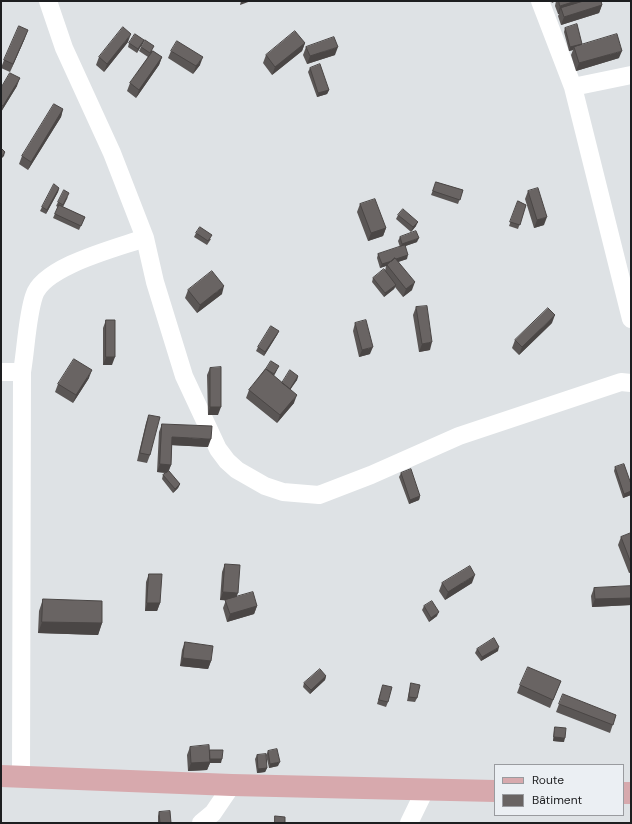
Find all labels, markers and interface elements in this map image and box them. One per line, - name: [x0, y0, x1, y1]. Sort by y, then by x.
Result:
- legend: [494, 764, 624, 816]
- text: Route: [532, 772, 564, 788]
- text: Bâtiment: [532, 792, 582, 808]

